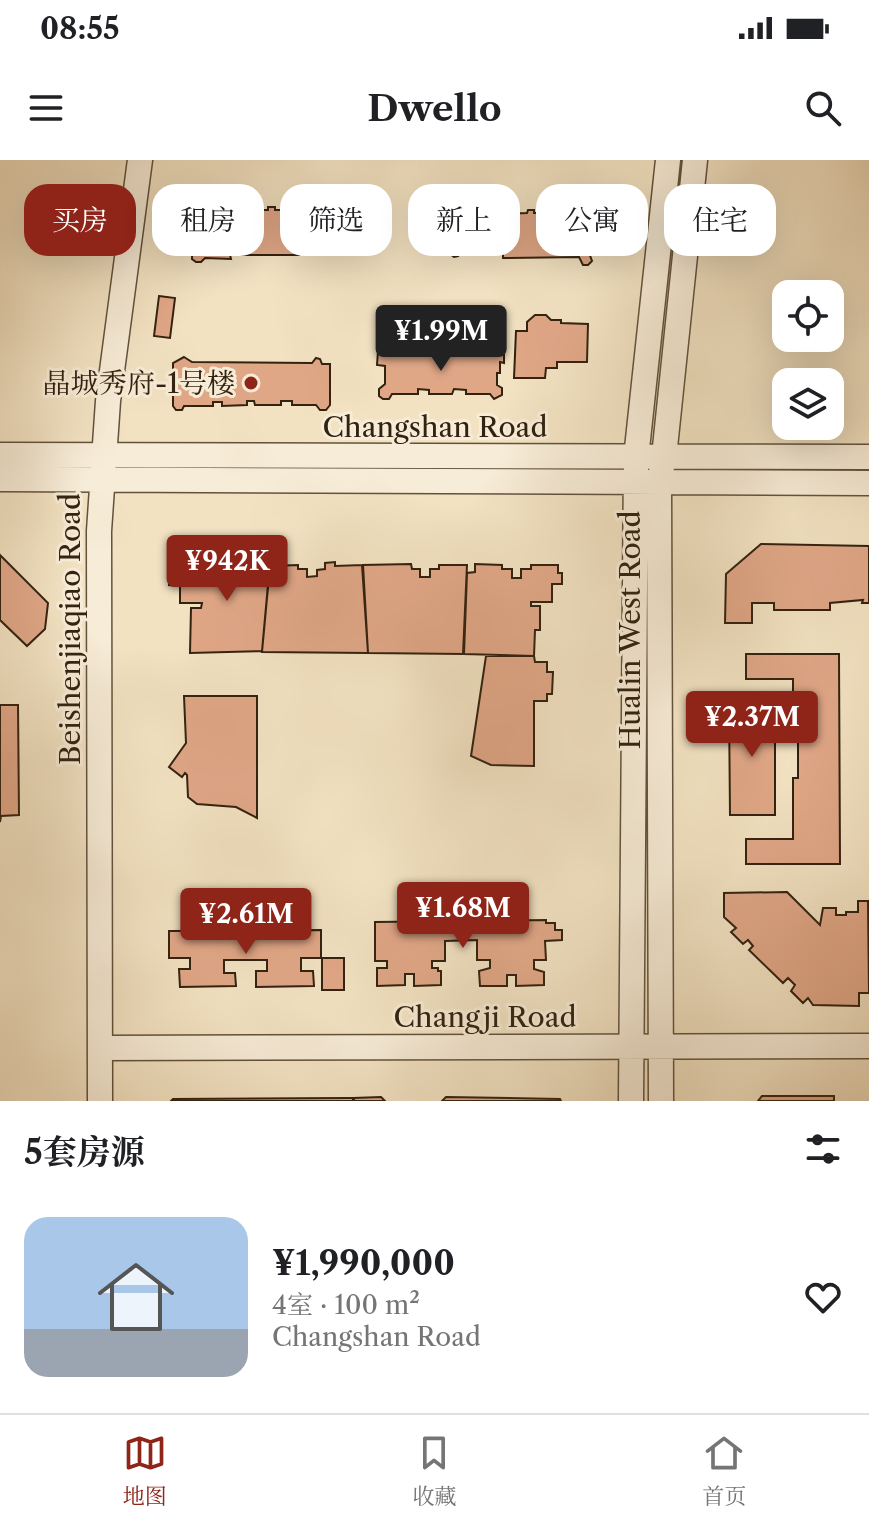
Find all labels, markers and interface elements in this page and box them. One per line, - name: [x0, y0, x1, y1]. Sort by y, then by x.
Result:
- text: 08:55: [40, 10, 120, 47]
- icon: menu: [24, 86, 68, 130]
- text: Dwello: [367, 86, 502, 130]
- icon: search: [801, 86, 845, 130]
- chip: 买房: [24, 184, 136, 256]
- chip: 租房: [152, 184, 264, 256]
- chip: 筛选: [280, 184, 392, 256]
- chip: 新上: [408, 184, 520, 256]
- chip: 公寓: [536, 184, 648, 256]
- chip: 住宅: [664, 184, 776, 256]
- map controls: [772, 280, 844, 440]
- button: locate: [772, 280, 844, 352]
- pin: ¥1.99M: [376, 305, 506, 373]
- text: ¥1.99M: [394, 315, 488, 347]
- place label: 晶城秀府-1号楼: [43, 366, 235, 400]
- button: layers: [772, 368, 844, 440]
- marker: 晶城秀府-1号楼: [242, 374, 260, 392]
- street label: Changshan Road: [323, 410, 547, 444]
- street label: Beishenjiaqiao Road: [53, 493, 87, 765]
- street label: Hualin West Road: [613, 511, 647, 749]
- pin: ¥942K: [171, 535, 283, 603]
- text: ¥942K: [185, 545, 269, 577]
- pin: ¥2.37M: [687, 691, 817, 759]
- text: ¥2.37M: [704, 701, 800, 733]
- pin: ¥1.68M: [398, 882, 528, 950]
- pin: ¥2.61M: [181, 888, 311, 956]
- text: ¥1.68M: [415, 892, 511, 924]
- text: ¥2.61M: [198, 898, 294, 930]
- street label: Changji Road: [394, 1000, 576, 1034]
- icon: filters: [801, 1127, 845, 1171]
- text: 5套房源: [24, 1131, 145, 1173]
- text: ¥1,990,000: [272, 1242, 455, 1284]
- icon: home: [88, 1249, 184, 1345]
- icon: heart: [801, 1275, 845, 1319]
- text: 4室 · 100 m²: [272, 1289, 420, 1321]
- text: Changshan Road: [272, 1321, 481, 1353]
- tab: 地图: [123, 1431, 167, 1510]
- tab: 收藏: [412, 1431, 456, 1510]
- tab: 首页: [702, 1431, 746, 1510]

